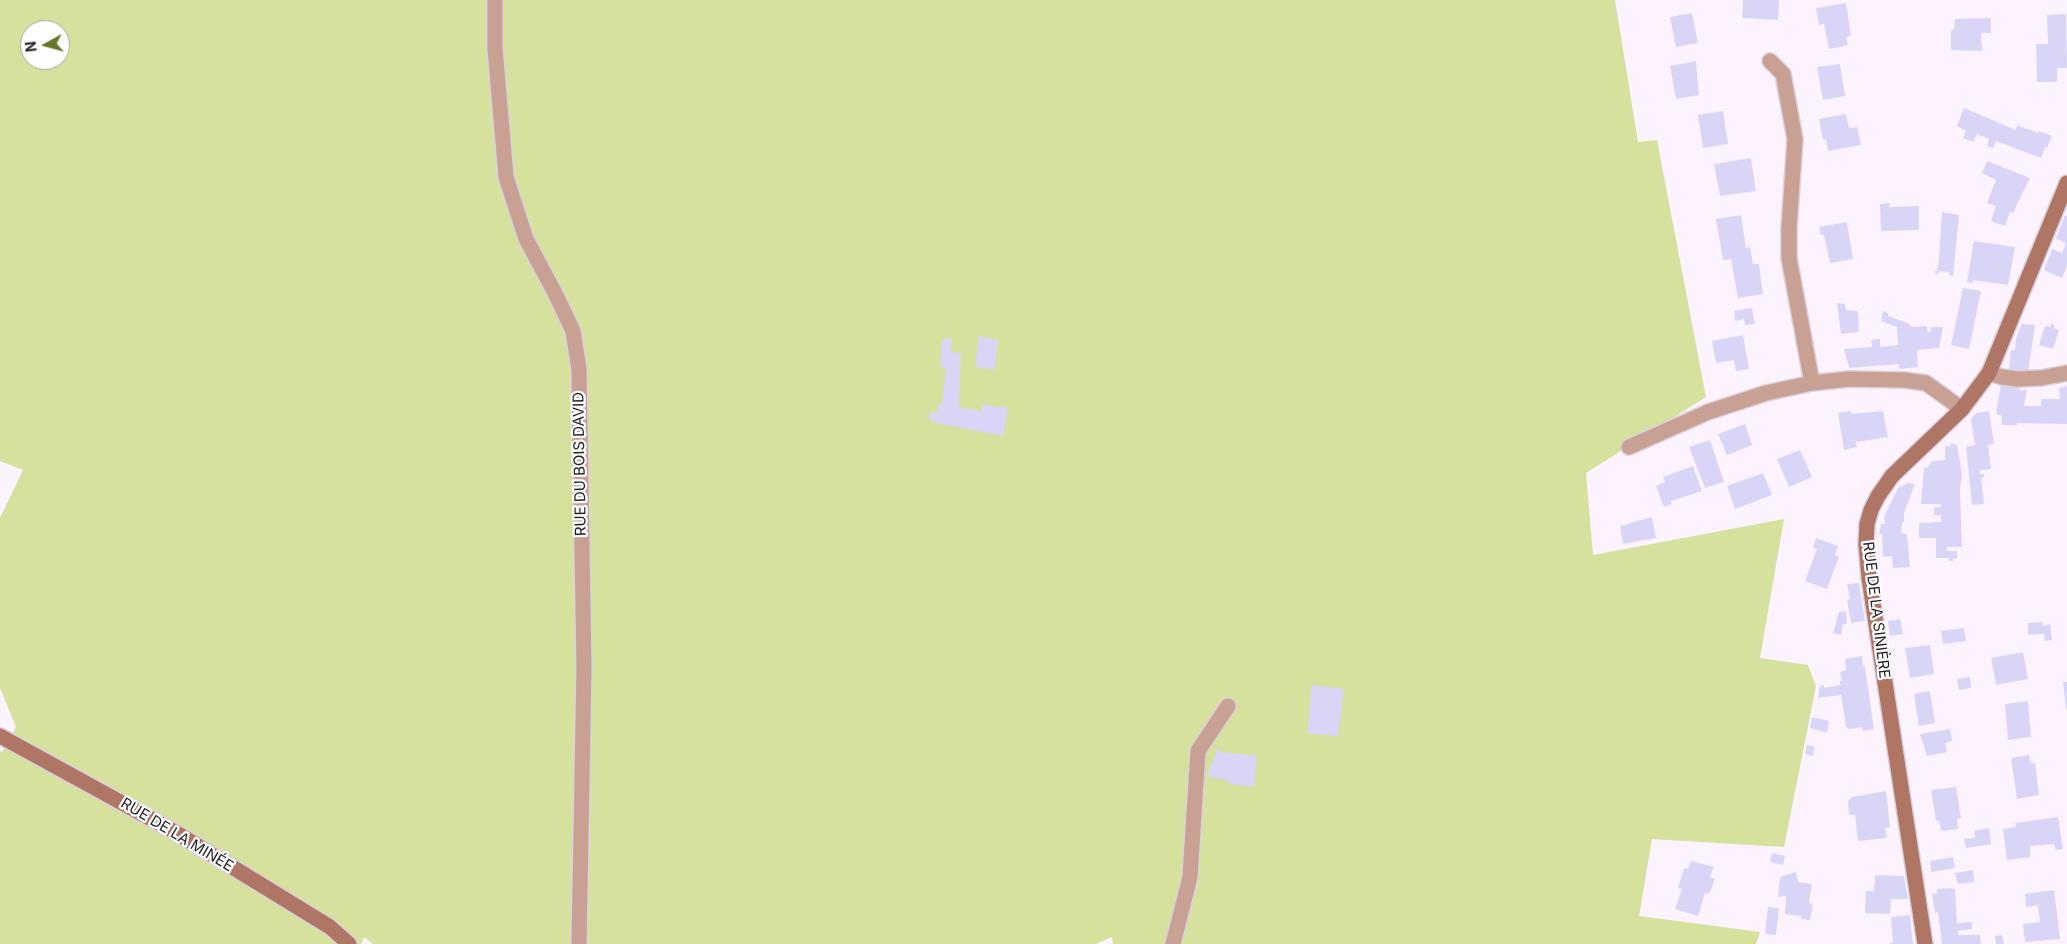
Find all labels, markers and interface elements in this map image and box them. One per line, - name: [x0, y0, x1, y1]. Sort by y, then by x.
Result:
- north arrow: [20, 20, 70, 70]
- text: N: [22, 40, 40, 53]
- street label: RUE DU BOIS DAVID: [570, 392, 590, 536]
- street label: RUE DE LA SINIÈRE: [1859, 541, 1893, 679]
- street label: RUE DE LA MINÉE: [117, 794, 237, 876]

